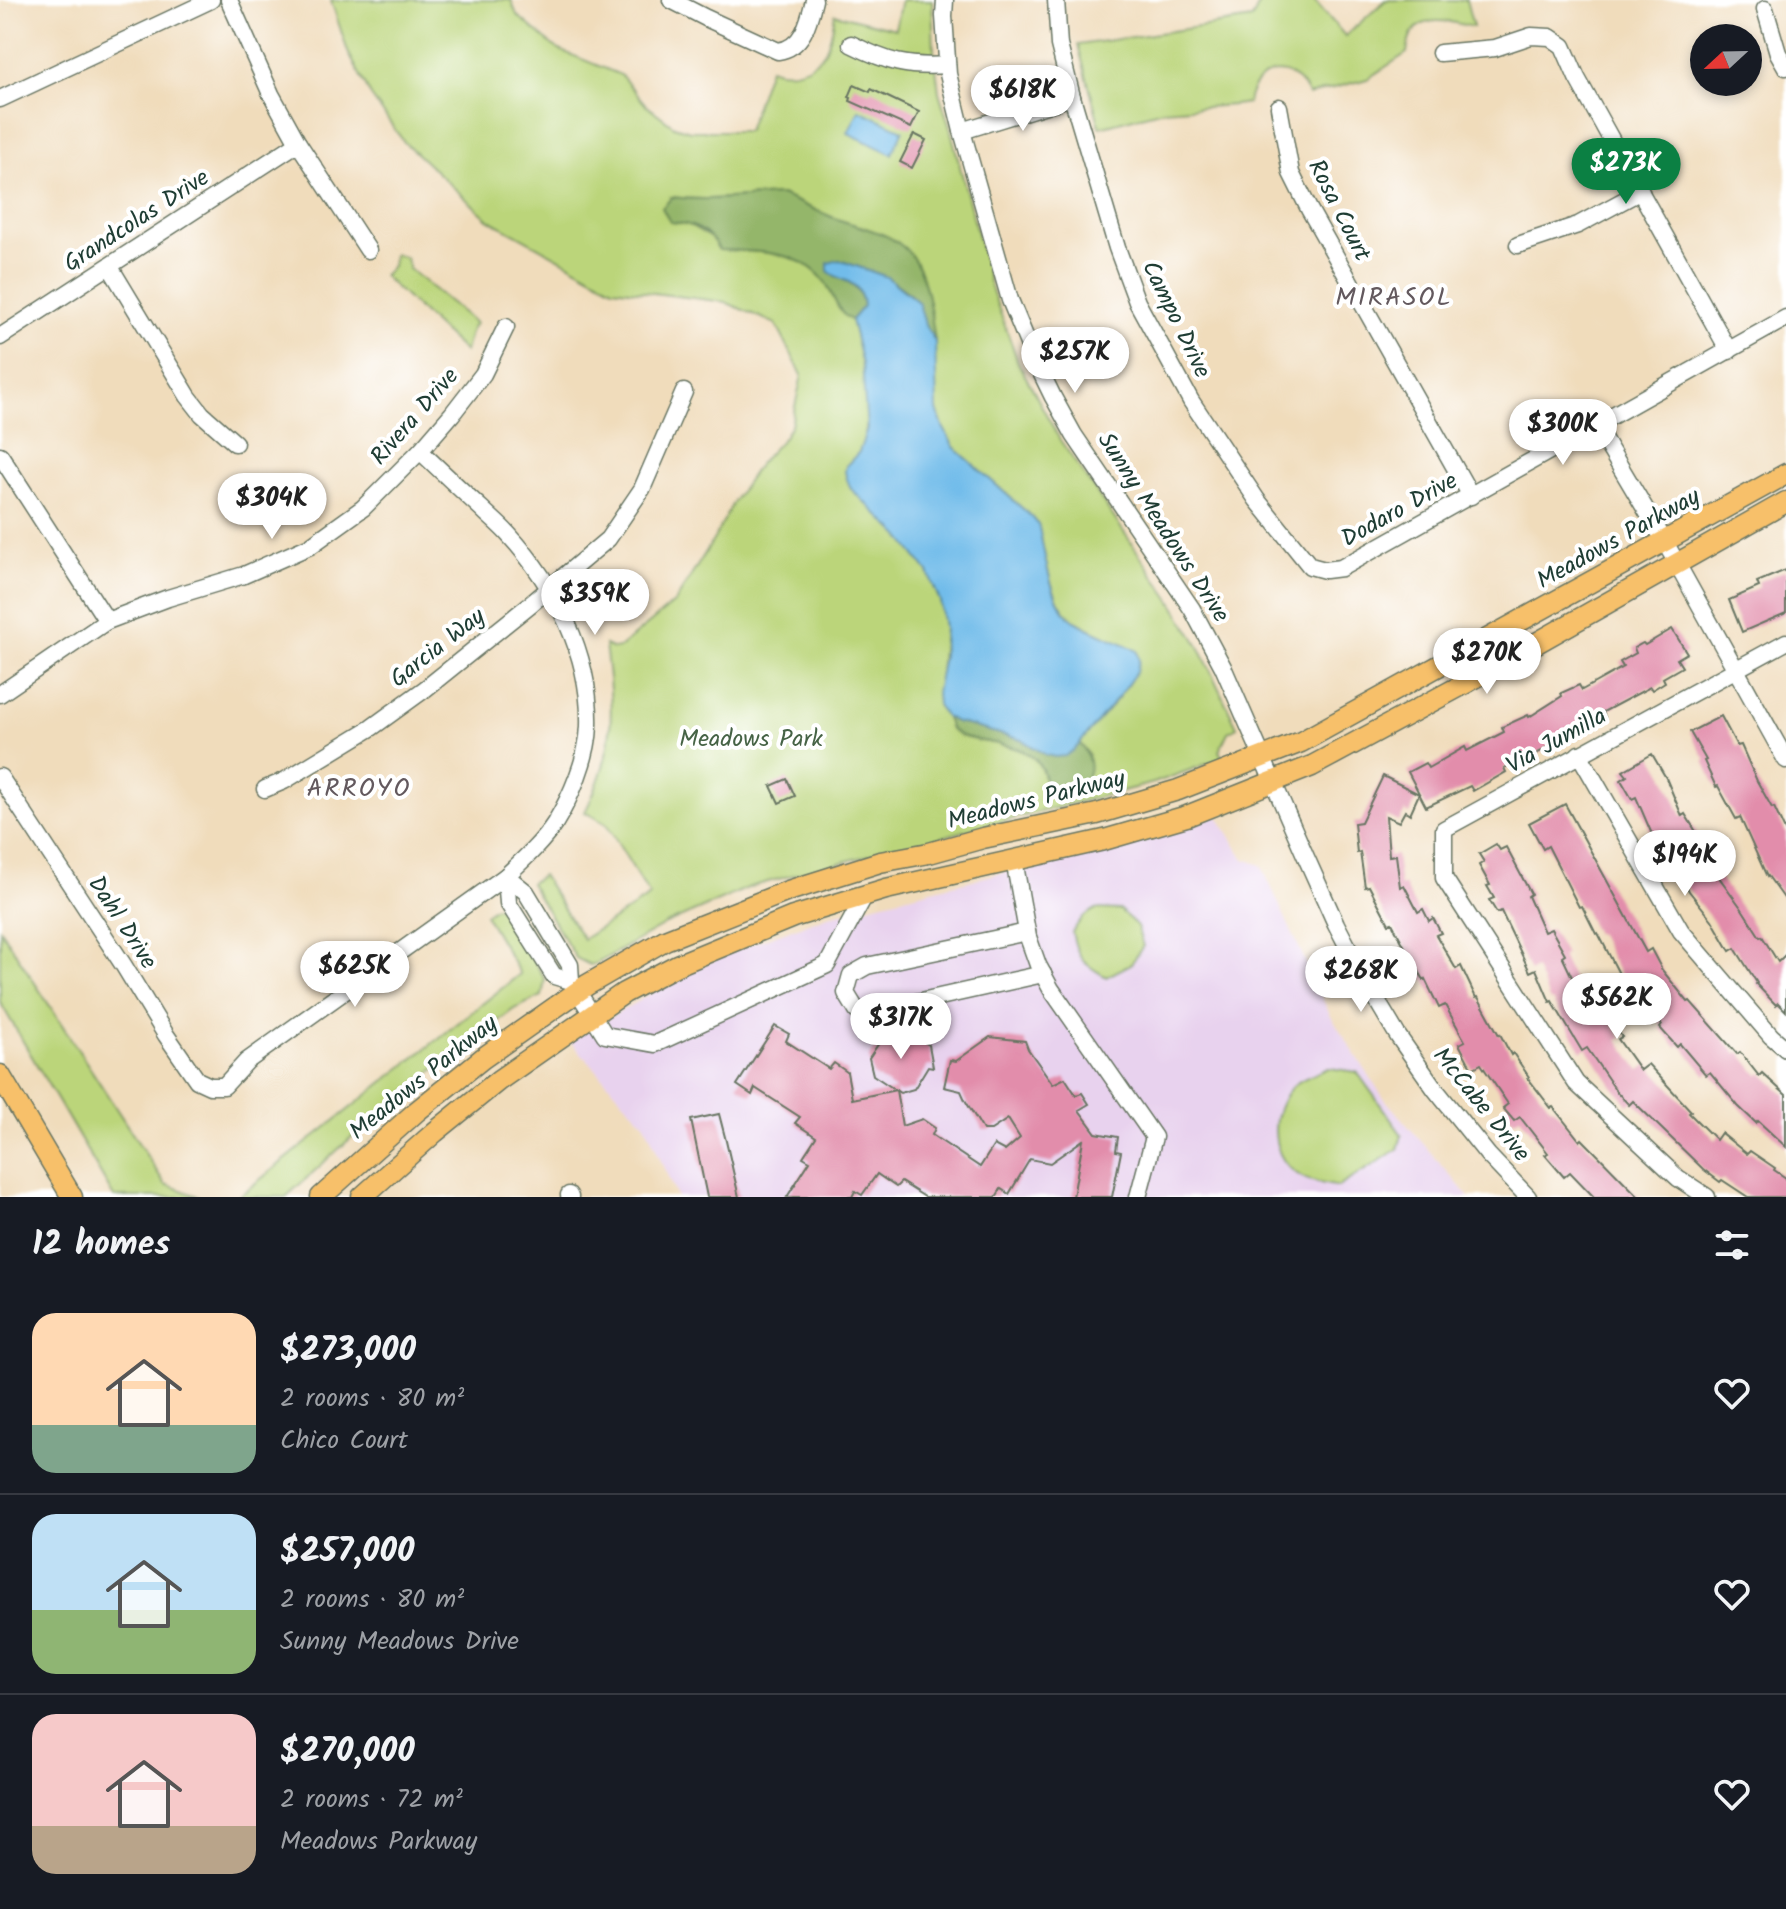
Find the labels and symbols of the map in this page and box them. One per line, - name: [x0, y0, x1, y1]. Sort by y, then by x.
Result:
- north arrow: [1690, 24, 1762, 96]
- pin: $618K: [967, 65, 1079, 133]
- pin: $273K: [1570, 138, 1682, 206]
- street label: Rosa Court: [1296, 153, 1381, 269]
- street label: Grandcolas Drive: [56, 159, 218, 283]
- street label: Campo Drive: [1130, 254, 1221, 385]
- district label: MIRASOL: [1335, 277, 1453, 319]
- pin: $257K: [1019, 327, 1131, 395]
- street label: Rivera Drive: [361, 359, 469, 475]
- pin: $300K: [1507, 399, 1619, 467]
- street label: Sunny Meadows Drive: [1086, 425, 1239, 631]
- street label: Dodaro Drive: [1334, 462, 1465, 558]
- pin: $304K: [216, 473, 328, 541]
- street label: Meadows Parkway: [1530, 478, 1708, 600]
- pin: $359K: [539, 569, 651, 637]
- street label: Garcia Way: [382, 598, 495, 698]
- pin: $270K: [1431, 628, 1543, 696]
- street label: Via Jumilla: [1499, 698, 1614, 785]
- park label: Meadows Park: [679, 720, 823, 759]
- street label: Meadows Parkway: [943, 759, 1130, 841]
- district label: ARROYO: [306, 768, 412, 810]
- pin: $194K: [1629, 830, 1741, 898]
- street label: Dahl Drive: [77, 868, 167, 978]
- pin: $625K: [299, 941, 411, 1009]
- pin: $268K: [1305, 946, 1417, 1014]
- pin: $562K: [1561, 973, 1673, 1041]
- pin: $317K: [845, 993, 957, 1061]
- street label: Meadows Parkway: [341, 1005, 508, 1151]
- street label: McCabe Drive: [1422, 1039, 1540, 1171]

